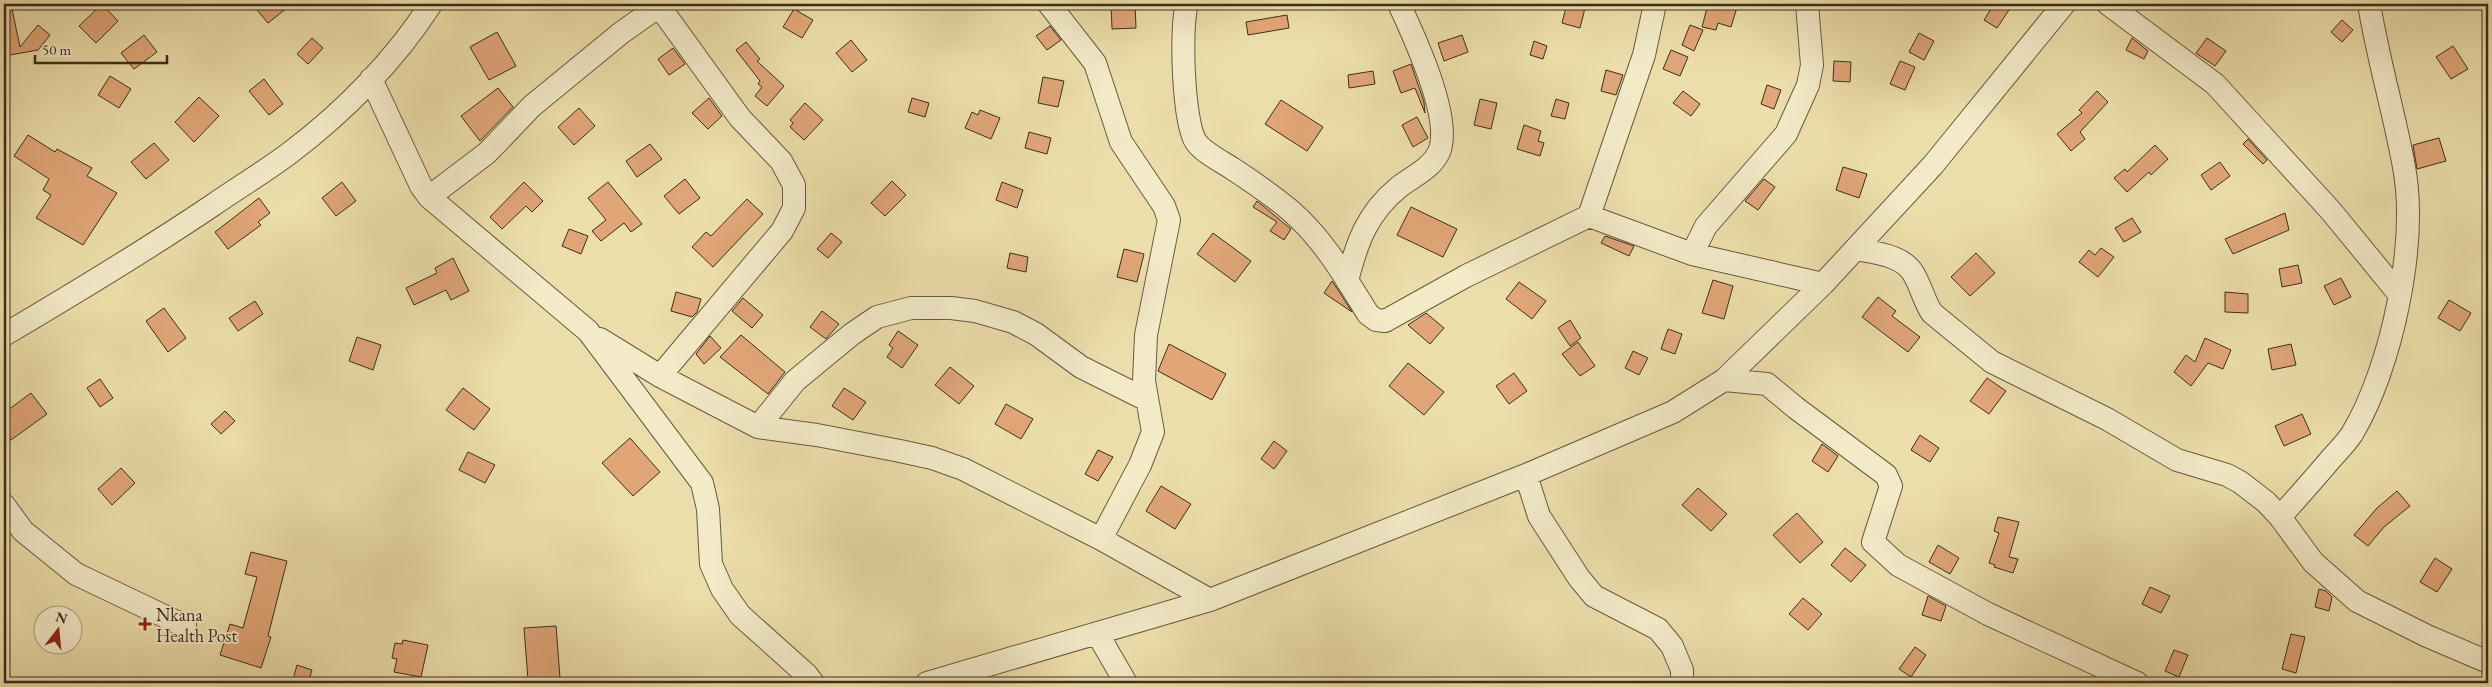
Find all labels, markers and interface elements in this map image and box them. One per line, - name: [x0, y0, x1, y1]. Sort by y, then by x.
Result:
- scale bar: [35, 32, 168, 64]
- text: 50 m: [42, 40, 71, 59]
- place label: Nkana Health Post: [156, 603, 237, 647]
- north arrow: [32, 604, 82, 654]
- text: N: [54, 607, 70, 628]
- marker: Nkana Health Post: [138, 617, 152, 631]

